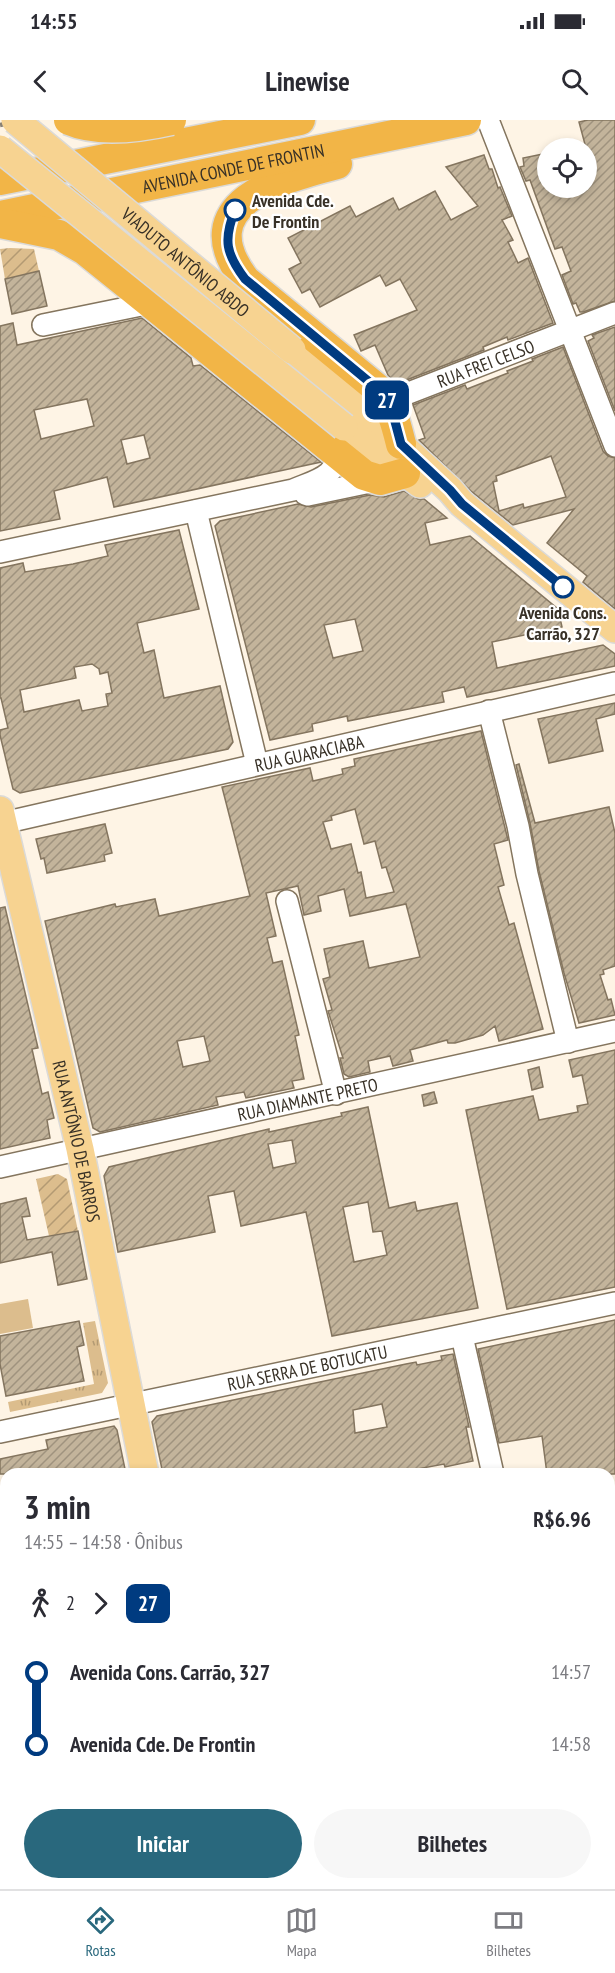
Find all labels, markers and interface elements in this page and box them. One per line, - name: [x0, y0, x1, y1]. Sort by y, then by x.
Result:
- text: 14:55: [30, 7, 78, 35]
- text: Linewise: [265, 64, 350, 98]
- icon: back: [24, 65, 57, 98]
- icon: search: [558, 65, 591, 98]
- street label: AVENIDA CONDE DE FRONTIN: [140, 138, 326, 198]
- map controls: [537, 138, 597, 198]
- button: locate: [537, 138, 597, 198]
- place label: Avenida Cde. De Frontin: [251, 189, 334, 233]
- marker: Avenida Cde. De Frontin: [224, 199, 246, 221]
- street label: VIADUTO ANTÔNIO ABDO: [116, 201, 255, 322]
- street label: RUA FREI CELSO: [434, 334, 538, 392]
- line badge: 27: [360, 380, 414, 420]
- text: 27: [377, 387, 397, 414]
- marker: Avenida Cons. Carrão, 327: [552, 576, 574, 598]
- place label: Avenida Cons. Carrão, 327: [518, 601, 607, 645]
- street label: RUA GUARACIABA: [252, 729, 366, 777]
- street label: RUA ANTÔNIO DE BARROS: [48, 1058, 106, 1224]
- street label: RUA DIAMANTE PRETO: [235, 1072, 380, 1126]
- street label: RUA SERRA DE BOTUCATU: [225, 1340, 389, 1396]
- text: 3 min: [24, 1485, 91, 1528]
- text: R$6.96: [533, 1505, 591, 1533]
- text: 14:55 – 14:58 · Ônibus: [24, 1529, 183, 1555]
- icon: walk: [24, 1587, 57, 1620]
- icon: forward: [84, 1587, 117, 1620]
- text: 2: [66, 1590, 75, 1616]
- text: 27: [138, 1590, 158, 1617]
- text: Avenida Cons. Carrão, 327: [70, 1658, 270, 1686]
- text: 14:57: [551, 1659, 591, 1685]
- text: Avenida Cde. De Frontin: [70, 1730, 255, 1758]
- text: 14:58: [551, 1731, 591, 1757]
- button: Iniciar: [24, 1809, 302, 1878]
- button: Bilhetes: [314, 1809, 591, 1878]
- tab: Rotas: [84, 1904, 117, 1960]
- tab: Mapa: [285, 1904, 318, 1960]
- tab: Bilhetes: [486, 1904, 531, 1960]

